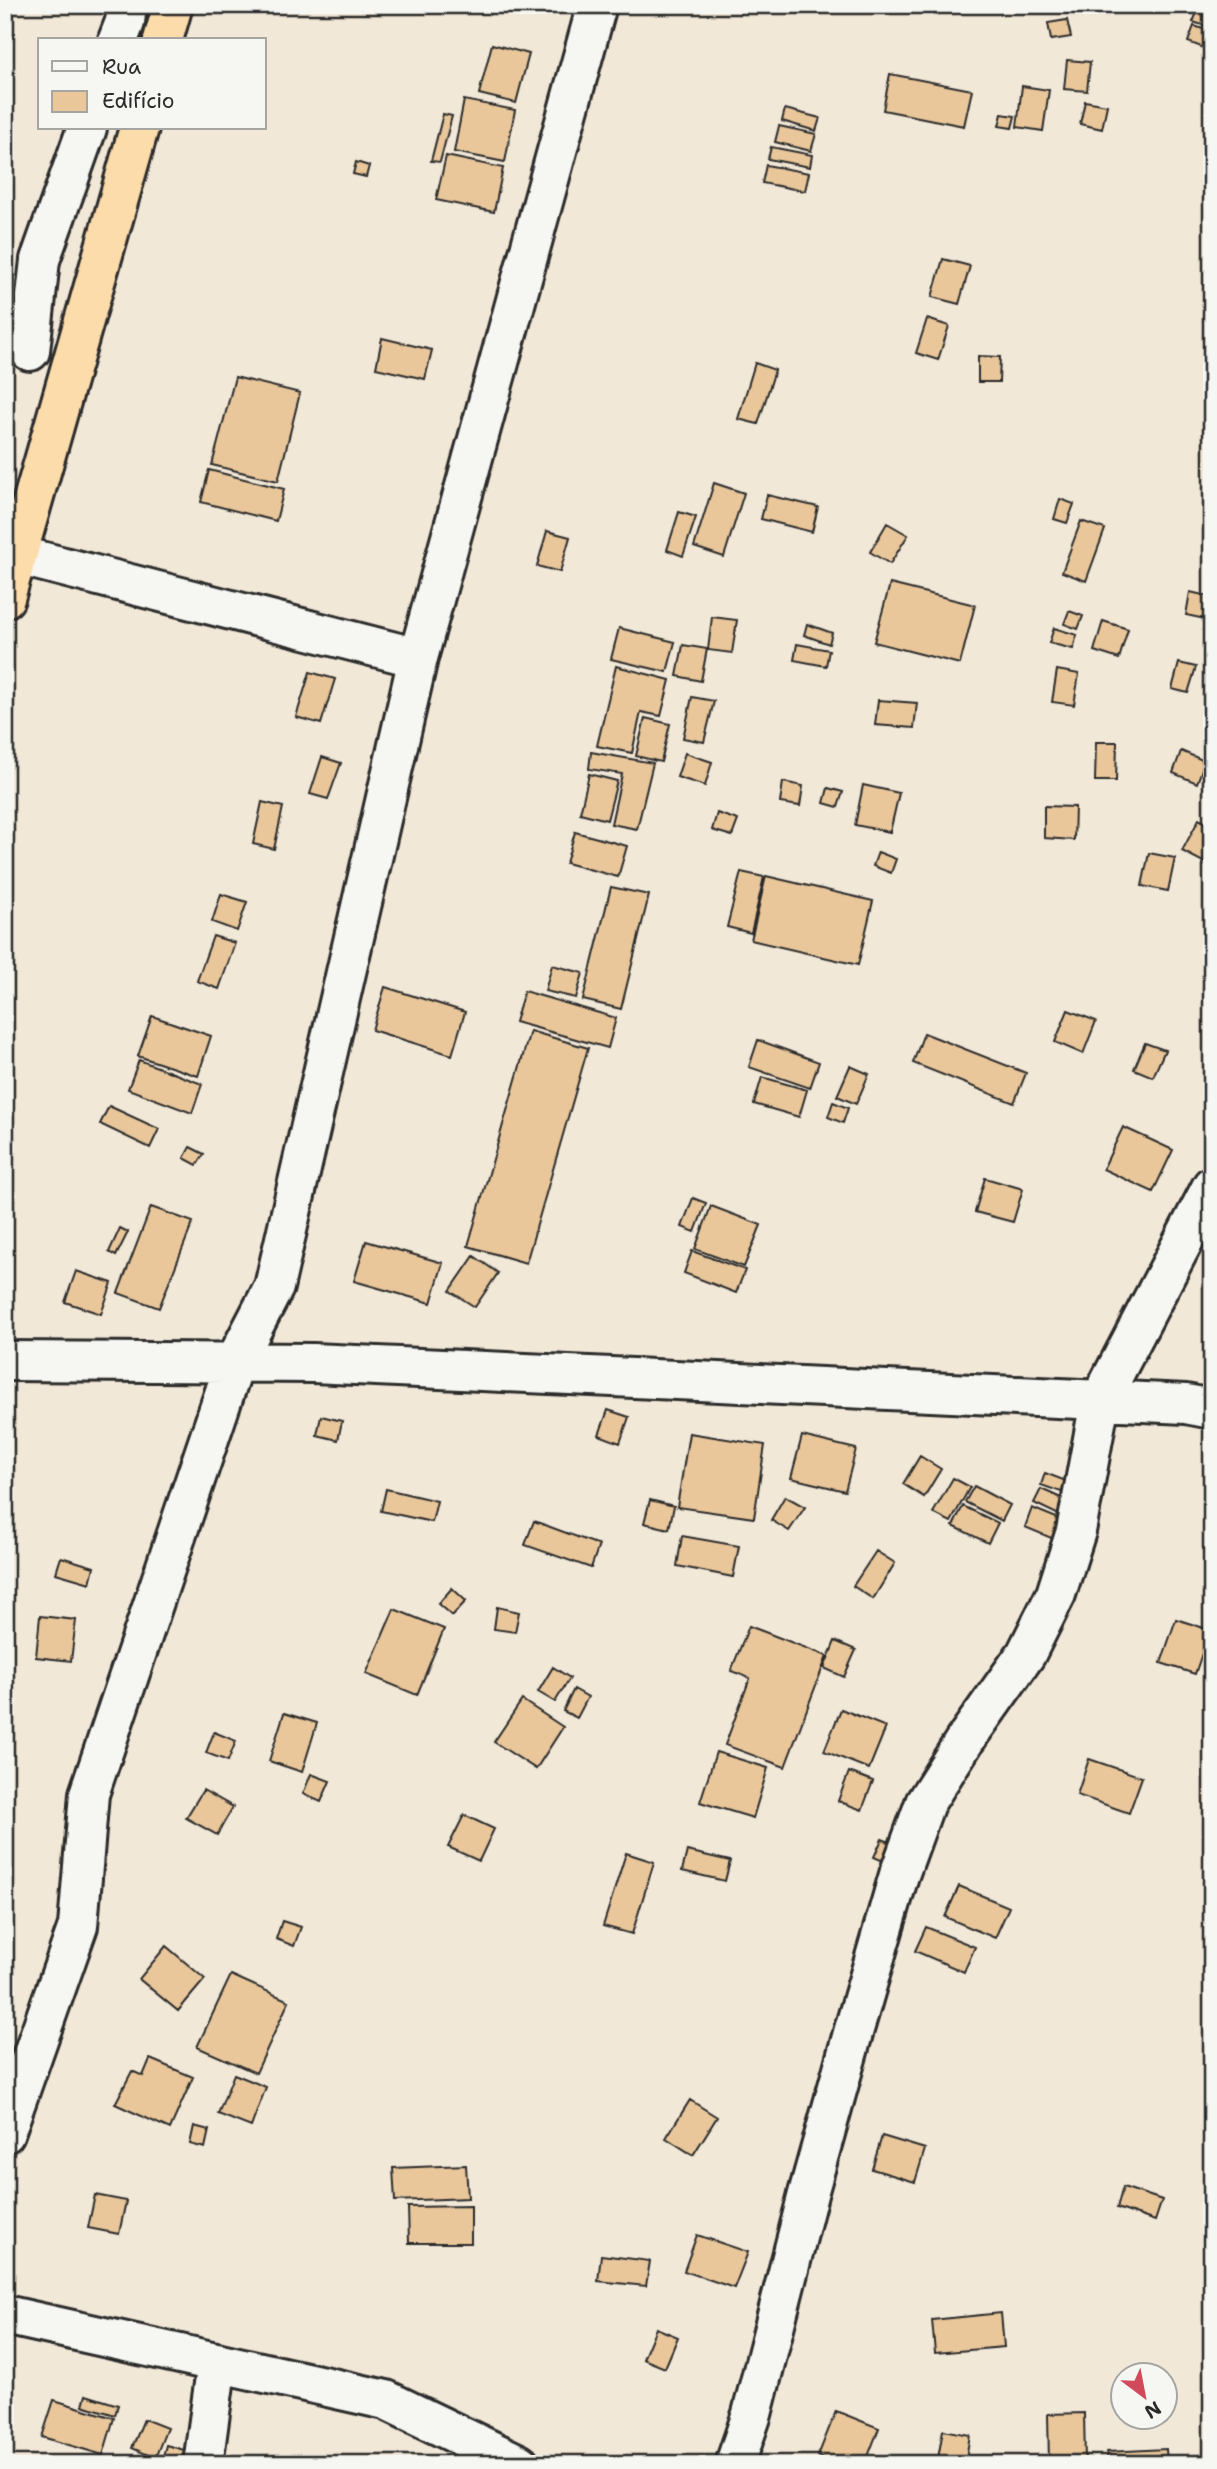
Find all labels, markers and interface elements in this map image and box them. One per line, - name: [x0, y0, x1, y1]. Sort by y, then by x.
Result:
- legend: [38, 38, 266, 130]
- text: Rua: [102, 53, 141, 81]
- text: Edifício: [102, 87, 174, 115]
- north arrow: [1108, 2360, 1178, 2430]
- text: N: [1140, 2395, 1166, 2425]

